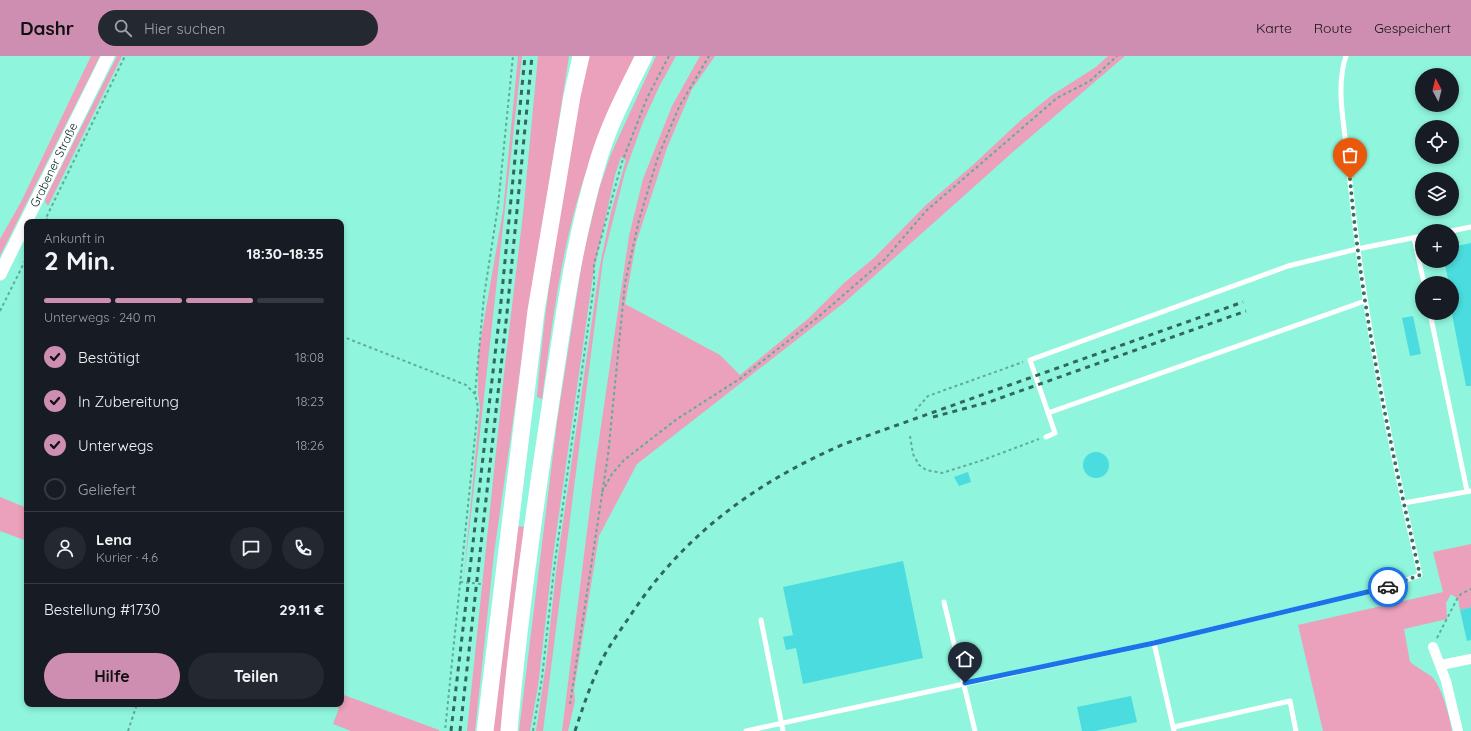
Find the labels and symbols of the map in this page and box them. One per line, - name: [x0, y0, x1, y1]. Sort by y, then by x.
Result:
- north arrow: [1415, 68, 1459, 112]
- street label: Grabener Straße: [27, 120, 81, 210]
- pin: [1333, 138, 1367, 179]
- courier: [1368, 567, 1408, 607]
- pin: [948, 642, 982, 683]

